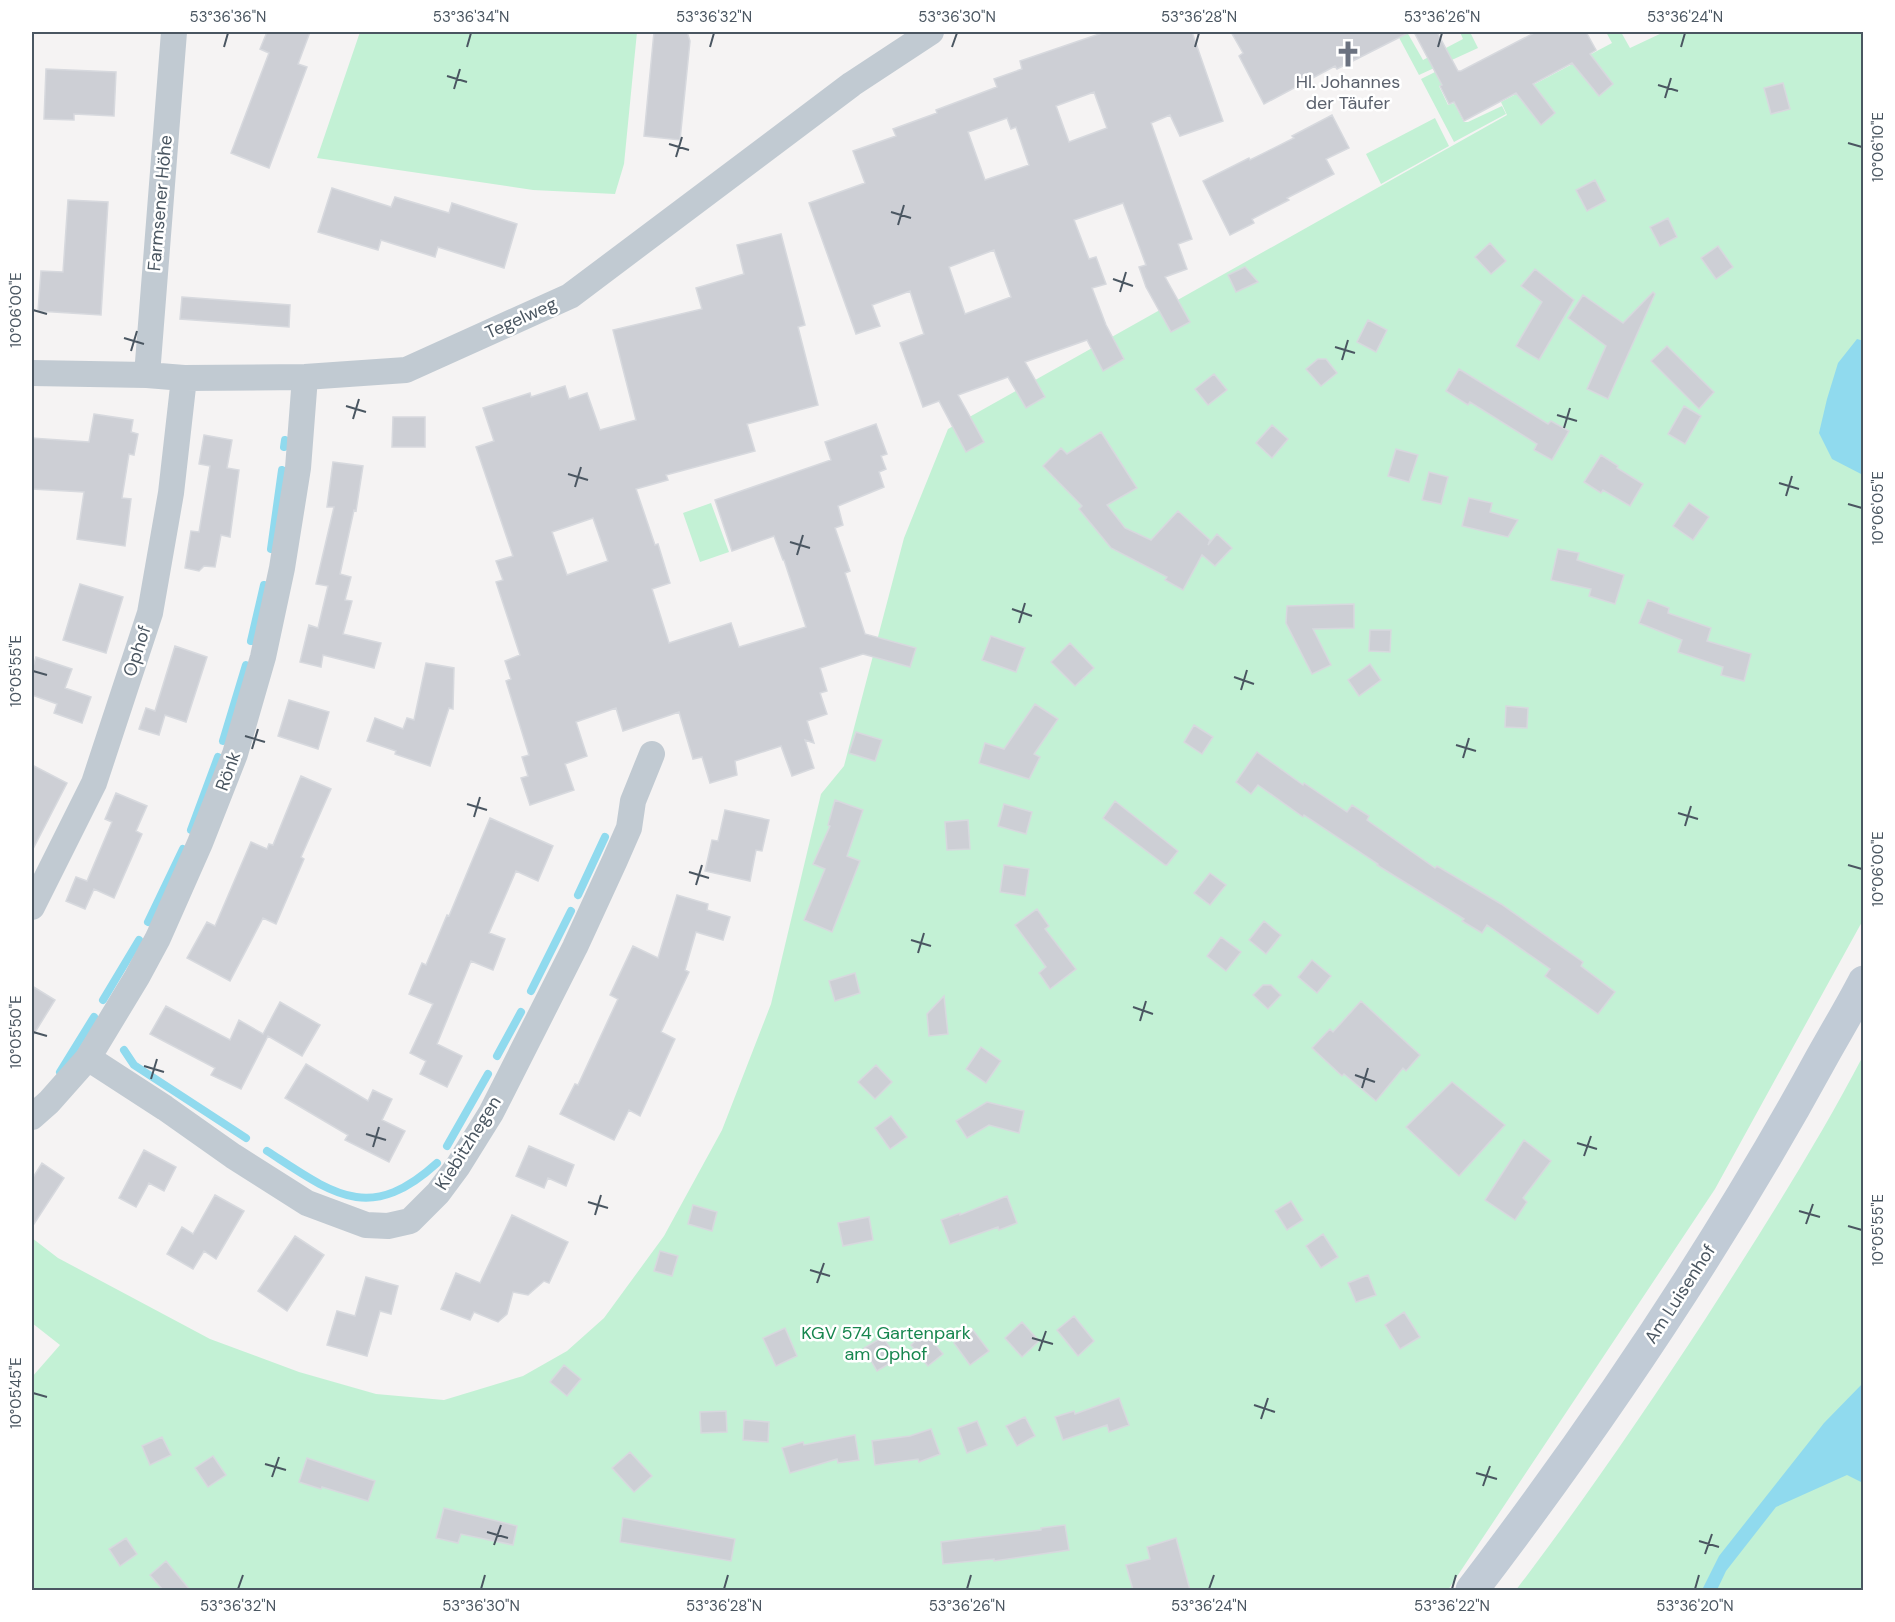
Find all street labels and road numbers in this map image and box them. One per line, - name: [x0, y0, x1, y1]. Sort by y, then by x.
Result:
- street label: Farmsener Höhe: [142, 134, 178, 272]
- street label: Tegelweg: [481, 292, 561, 344]
- street label: Ophof: [117, 622, 157, 680]
- street label: Rönk: [210, 748, 246, 794]
- street label: Kiebitzhegen: [430, 1091, 506, 1195]
- street label: Am Luisenhof: [1639, 1240, 1721, 1348]

